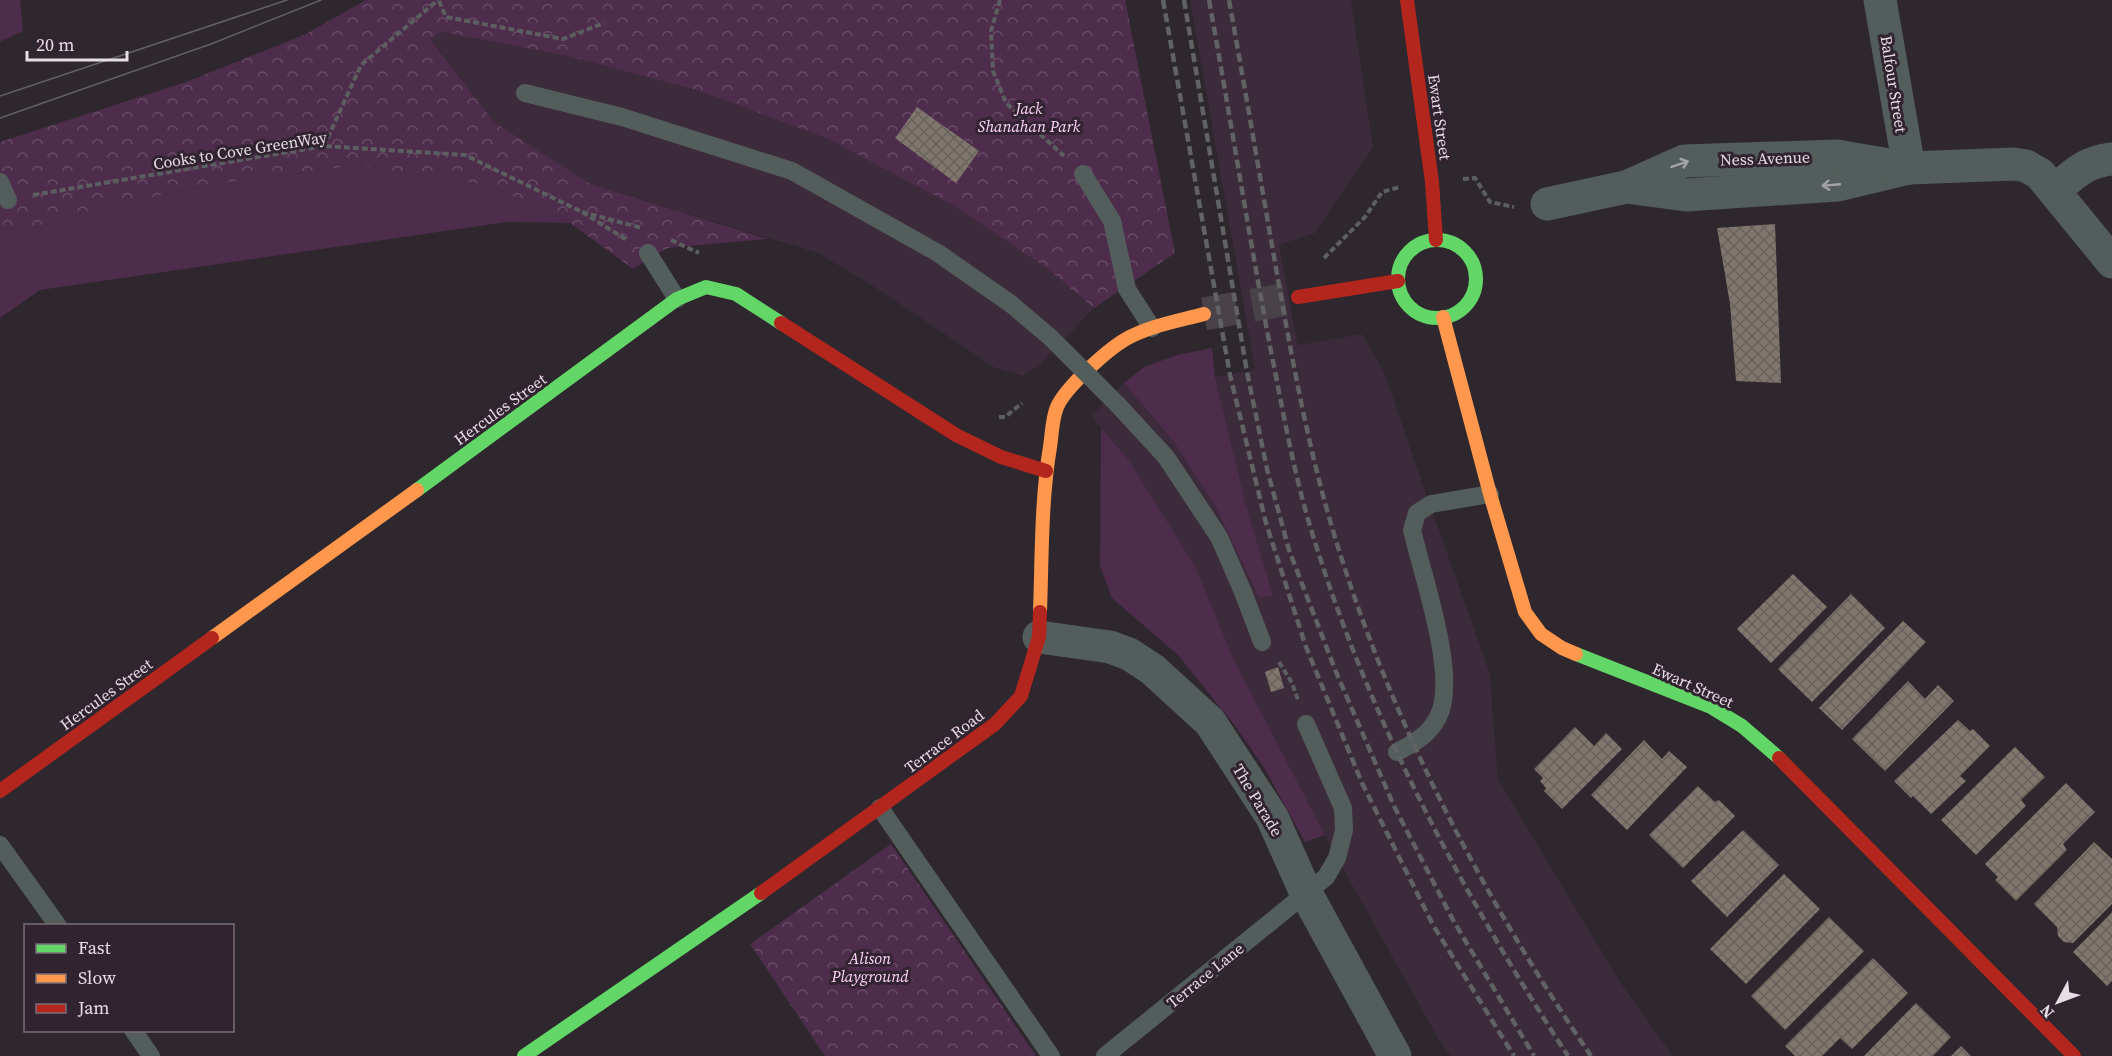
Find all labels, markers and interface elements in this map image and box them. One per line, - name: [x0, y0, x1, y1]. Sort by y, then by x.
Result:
- scale bar: [27, 24, 128, 62]
- text: 20 m: [36, 32, 74, 57]
- street label: Balfour Street: [1875, 34, 1913, 135]
- street label: Ewart Street: [1423, 73, 1457, 162]
- park label: Jack Shanahan Park: [978, 97, 1081, 137]
- street label: Cooks to Cove GreenWay: [152, 125, 329, 175]
- street label: Ness Avenue: [1720, 145, 1810, 171]
- one-way arrow: [1670, 157, 1689, 168]
- one-way arrow: [1822, 180, 1841, 191]
- street label: Hercules Street: [449, 368, 551, 450]
- street label: Hercules Street: [55, 653, 157, 735]
- street label: Ewart Street: [1649, 657, 1738, 713]
- street label: Terrace Road: [900, 704, 988, 778]
- street label: The Parade: [1228, 760, 1288, 840]
- legend: [24, 924, 234, 1032]
- text: Fast: [78, 935, 111, 960]
- street label: Terrace Lane: [1162, 937, 1248, 1013]
- park label: Alison Playground: [830, 947, 909, 987]
- text: Slow: [78, 965, 116, 990]
- north arrow: [2028, 972, 2088, 1032]
- text: Jam: [77, 995, 110, 1020]
- text: N: [2034, 1000, 2059, 1023]

